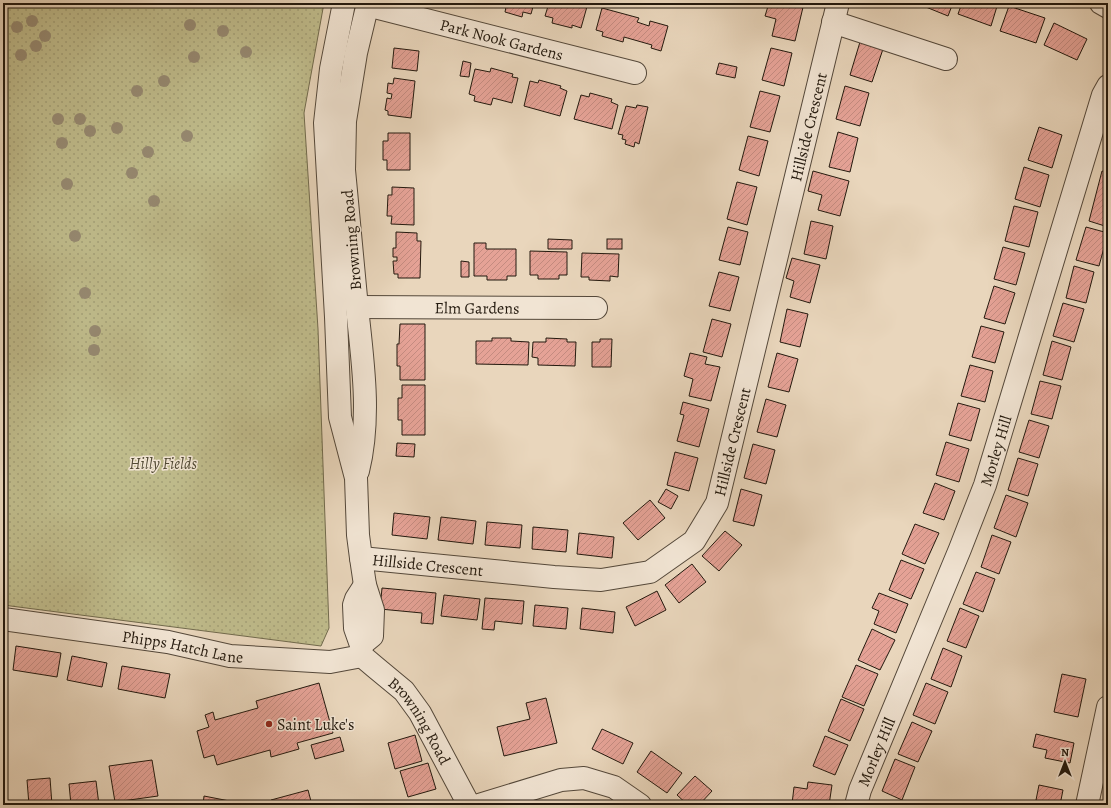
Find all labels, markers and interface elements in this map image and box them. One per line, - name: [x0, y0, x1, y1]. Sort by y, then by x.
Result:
- street label: Park Nook Gardens: [438, 14, 565, 66]
- street label: Hillside Crescent: [785, 70, 833, 184]
- street label: Browning Road: [337, 188, 367, 291]
- street label: Elm Gardens: [435, 297, 519, 320]
- street label: Hillside Crescent: [709, 385, 757, 499]
- street label: Morley Hill: [975, 413, 1017, 489]
- park label: Hilly Fields: [129, 453, 197, 475]
- street label: Hillside Crescent: [371, 549, 484, 582]
- street label: Phipps Hatch Lane: [121, 626, 244, 669]
- street label: Browning Road: [383, 672, 456, 769]
- place label: Saint Luke's: [277, 714, 354, 736]
- street label: Morley Hill: [853, 714, 901, 790]
- marker: Saint Luke's: [264, 719, 274, 729]
- north arrow: [1045, 742, 1085, 782]
- text: N: [1061, 745, 1069, 760]

